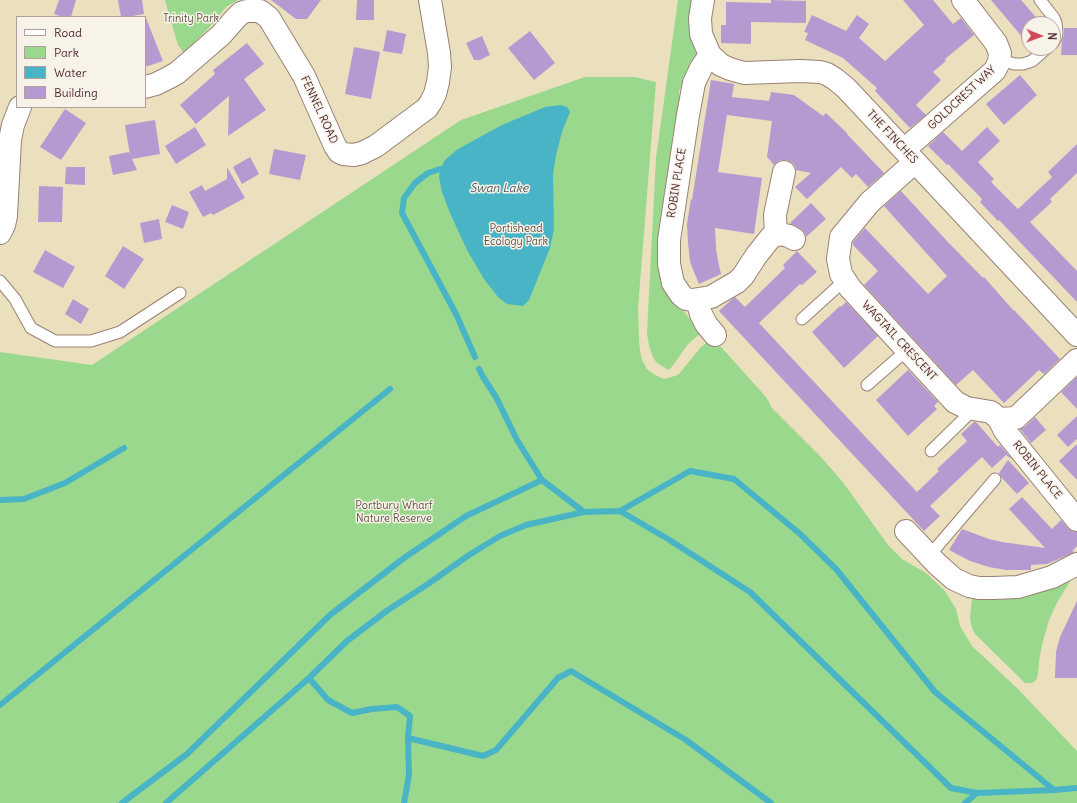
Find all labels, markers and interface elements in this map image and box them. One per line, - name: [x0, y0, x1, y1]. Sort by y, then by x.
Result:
- park label: Trinity Park: [163, 12, 219, 26]
- legend: [16, 16, 146, 108]
- north arrow: [1021, 16, 1061, 56]
- text: Road: [54, 25, 82, 40]
- text: N: [1045, 32, 1059, 40]
- text: Park: [54, 45, 79, 60]
- street label: GOLDCREST WAY: [925, 63, 999, 133]
- text: Water: [54, 65, 87, 80]
- street label: FENNEL ROAD: [298, 74, 340, 146]
- text: Building: [54, 85, 98, 100]
- street label: THE FINCHES: [864, 107, 920, 167]
- street label: ROBIN PLACE: [665, 147, 689, 219]
- water label: Swan Lake: [470, 182, 528, 196]
- park label: Portishead Ecology Park: [484, 222, 548, 248]
- street label: WAGTAIL CRESCENT: [859, 298, 939, 384]
- street label: ROBIN PLACE: [1010, 438, 1064, 502]
- park label: Portbury Wharf Nature Reserve: [355, 499, 433, 525]

